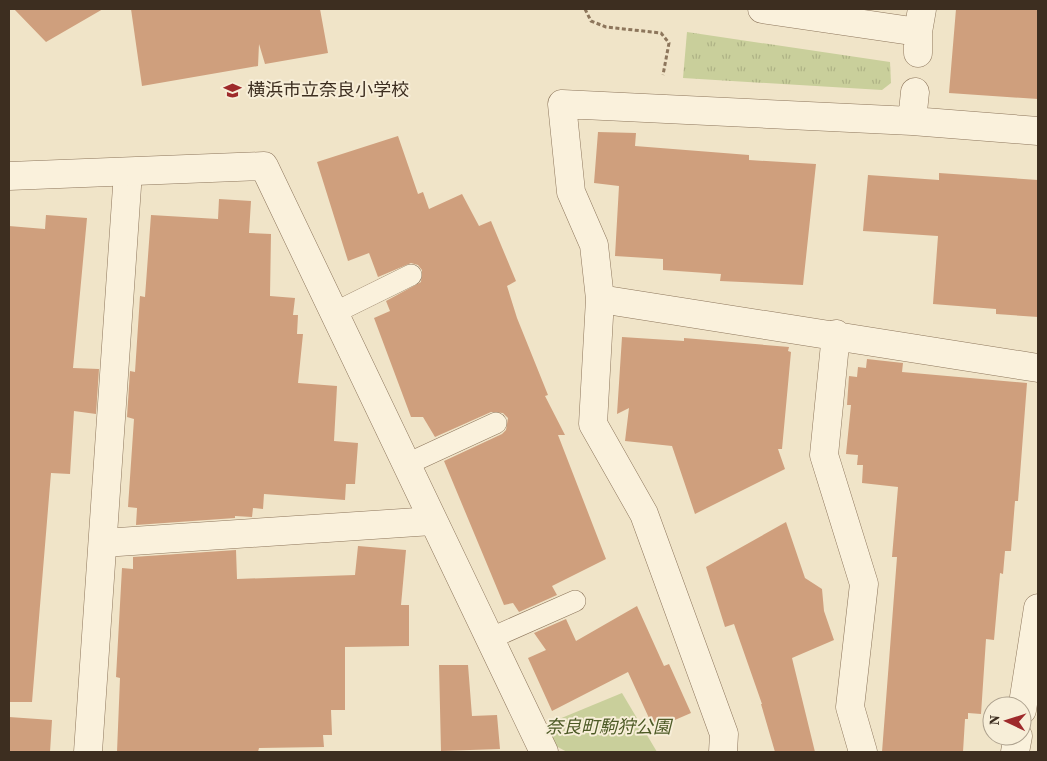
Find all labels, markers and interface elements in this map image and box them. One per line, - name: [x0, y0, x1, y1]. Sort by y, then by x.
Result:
- place label: 横浜市立奈良小学校: [247, 77, 409, 102]
- school or university icon: 横浜市立奈良小学校: [223, 80, 243, 100]
- north arrow: [982, 696, 1032, 746]
- park label: 奈良町駒狩公園: [545, 714, 674, 739]
- text: N: [984, 714, 1004, 726]

